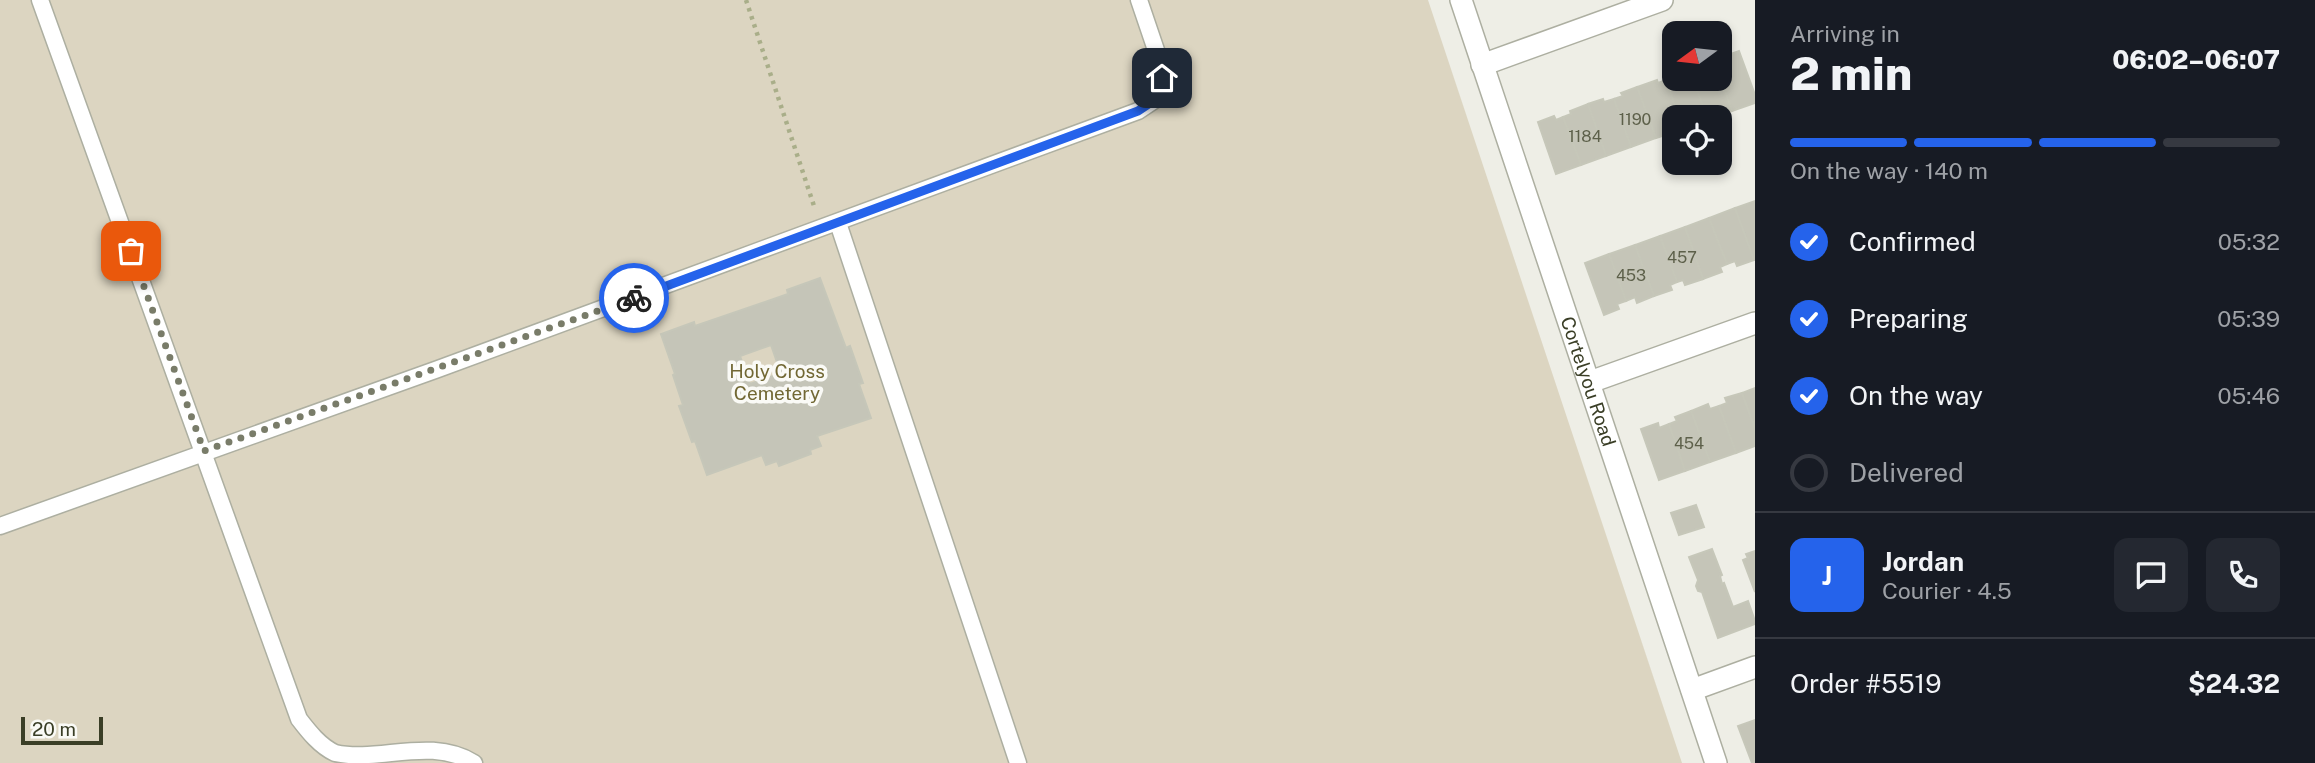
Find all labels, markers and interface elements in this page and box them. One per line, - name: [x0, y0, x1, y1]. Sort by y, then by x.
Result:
- text: Arriving in: [1790, 20, 1900, 47]
- north arrow: [1662, 21, 1732, 91]
- map controls: [1662, 21, 1732, 175]
- text: 06:02–06:07: [2112, 44, 2280, 75]
- text: 2 min: [1790, 46, 1912, 100]
- pin: [1132, 48, 1192, 108]
- icon: home: [1143, 59, 1181, 97]
- button: locate: [1662, 105, 1732, 175]
- house number: 1190: [1619, 110, 1652, 129]
- house number: 1184: [1568, 127, 1602, 146]
- text: On the way · 140 m: [1790, 157, 1988, 184]
- pin: [101, 221, 161, 281]
- icon: check: [1790, 223, 1828, 261]
- text: Confirmed: [1849, 226, 1976, 257]
- text: 05:32: [2218, 228, 2280, 255]
- icon: bag: [112, 232, 150, 270]
- house number: 457: [1667, 248, 1697, 267]
- courier: [599, 263, 669, 333]
- house number: 453: [1616, 266, 1646, 285]
- icon: bike: [615, 279, 653, 317]
- icon: check: [1790, 300, 1828, 338]
- text: Preparing: [1849, 303, 1968, 334]
- text: 05:39: [2217, 305, 2280, 332]
- street label: Cortelyou Road: [1556, 313, 1620, 449]
- park label: Holy Cross Cemetery: [729, 360, 825, 404]
- icon: check: [1790, 377, 1828, 415]
- text: On the way: [1849, 380, 1983, 411]
- text: 05:46: [2217, 382, 2280, 409]
- house number: 454: [1674, 434, 1704, 453]
- text: Delivered: [1849, 457, 1964, 488]
- button: chat: [2114, 538, 2188, 612]
- button: phone: [2206, 538, 2280, 612]
- text: Jordan: [1882, 546, 1964, 577]
- text: J: [1822, 560, 1832, 591]
- text: Courier · 4.5: [1882, 577, 2012, 604]
- text: Order #5519: [1790, 668, 1941, 699]
- text: $24.32: [2188, 668, 2280, 699]
- scale bar: [21, 714, 103, 746]
- text: 20 m: [32, 718, 76, 740]

